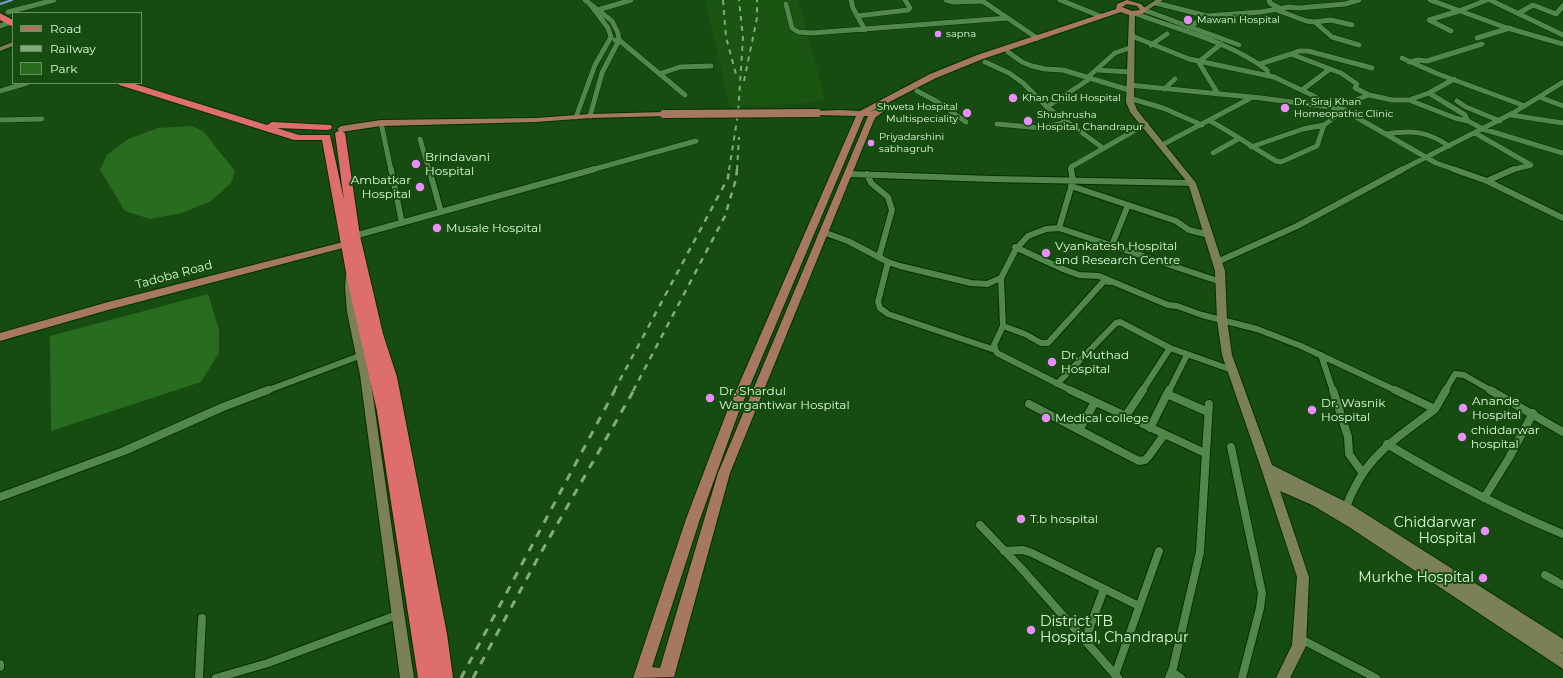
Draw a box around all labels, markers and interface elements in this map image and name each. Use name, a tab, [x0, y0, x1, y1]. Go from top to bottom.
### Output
legend	[12, 12, 142, 84]
marker: Mawani Hospital	[1182, 14, 1194, 26]
place label: Mawani Hospital	[1197, 14, 1280, 26]
text: Road	[50, 21, 81, 36]
place label: sapna	[946, 28, 976, 40]
marker: sapna	[933, 29, 943, 39]
text: Railway	[50, 41, 96, 56]
text: Park	[50, 61, 77, 76]
marker: Khan Child Hospital	[1007, 92, 1019, 104]
place label: Khan Child Hospital	[1022, 92, 1121, 104]
place label: Dr. Siraj Khan Homeopathic Clinic	[1294, 96, 1393, 120]
place label: Shweta Hospital Multispeciality	[877, 101, 958, 124]
marker: Dr. Siraj Khan Homeopathic Clinic	[1279, 102, 1291, 114]
marker: Shweta Hospital Multispeciality	[961, 107, 973, 119]
place label: Shushrusha Hospital, Chandrapur	[1037, 109, 1143, 132]
marker: Shushrusha Hospital, Chandrapur	[1022, 115, 1034, 127]
place label: Priyadarshini sabhagruh	[879, 131, 944, 154]
marker: Priyadarshini sabhagruh	[866, 138, 876, 148]
place label: Brindavani Hospital	[425, 150, 490, 178]
marker: Brindavani Hospital	[410, 158, 422, 170]
place label: Ambatkar Hospital	[351, 173, 411, 201]
marker: Ambatkar Hospital	[414, 181, 426, 193]
place label: Musale Hospital	[446, 221, 541, 235]
marker: Musale Hospital	[431, 222, 443, 234]
place label: Vyankatesh Hospital and Research Centre	[1055, 239, 1180, 267]
marker: Vyankatesh Hospital and Research Centre	[1040, 247, 1052, 259]
street label: Tadoba Road	[134, 258, 214, 292]
place label: Dr. Muthad Hospital	[1061, 348, 1129, 376]
marker: Dr. Muthad Hospital	[1046, 356, 1058, 368]
place label: Dr. Shardul Wargantiwar Hospital	[719, 384, 850, 412]
marker: Dr. Shardul Wargantiwar Hospital	[704, 392, 716, 404]
place label: Anande Hospital	[1472, 394, 1521, 422]
place label: Dr. Wasnik Hospital	[1321, 396, 1385, 424]
marker: Anande Hospital	[1457, 402, 1469, 414]
marker: Dr. Wasnik Hospital	[1306, 404, 1318, 416]
place label: Medical college	[1055, 411, 1149, 425]
marker: Medical college	[1040, 412, 1052, 424]
place label: chiddarwar hospital	[1471, 423, 1540, 451]
marker: chiddarwar hospital	[1456, 431, 1468, 443]
place label: T.b hospital	[1030, 512, 1098, 526]
marker: T.b hospital	[1015, 513, 1027, 525]
place label: Chiddarwar Hospital	[1394, 515, 1476, 548]
marker: Chiddarwar Hospital	[1479, 525, 1491, 537]
place label: Murkhe Hospital	[1358, 570, 1474, 586]
marker: Murkhe Hospital	[1477, 572, 1489, 584]
place label: District TB Hospital, Chandrapur	[1040, 614, 1189, 646]
marker: District TB Hospital, Chandrapur	[1025, 624, 1037, 636]

